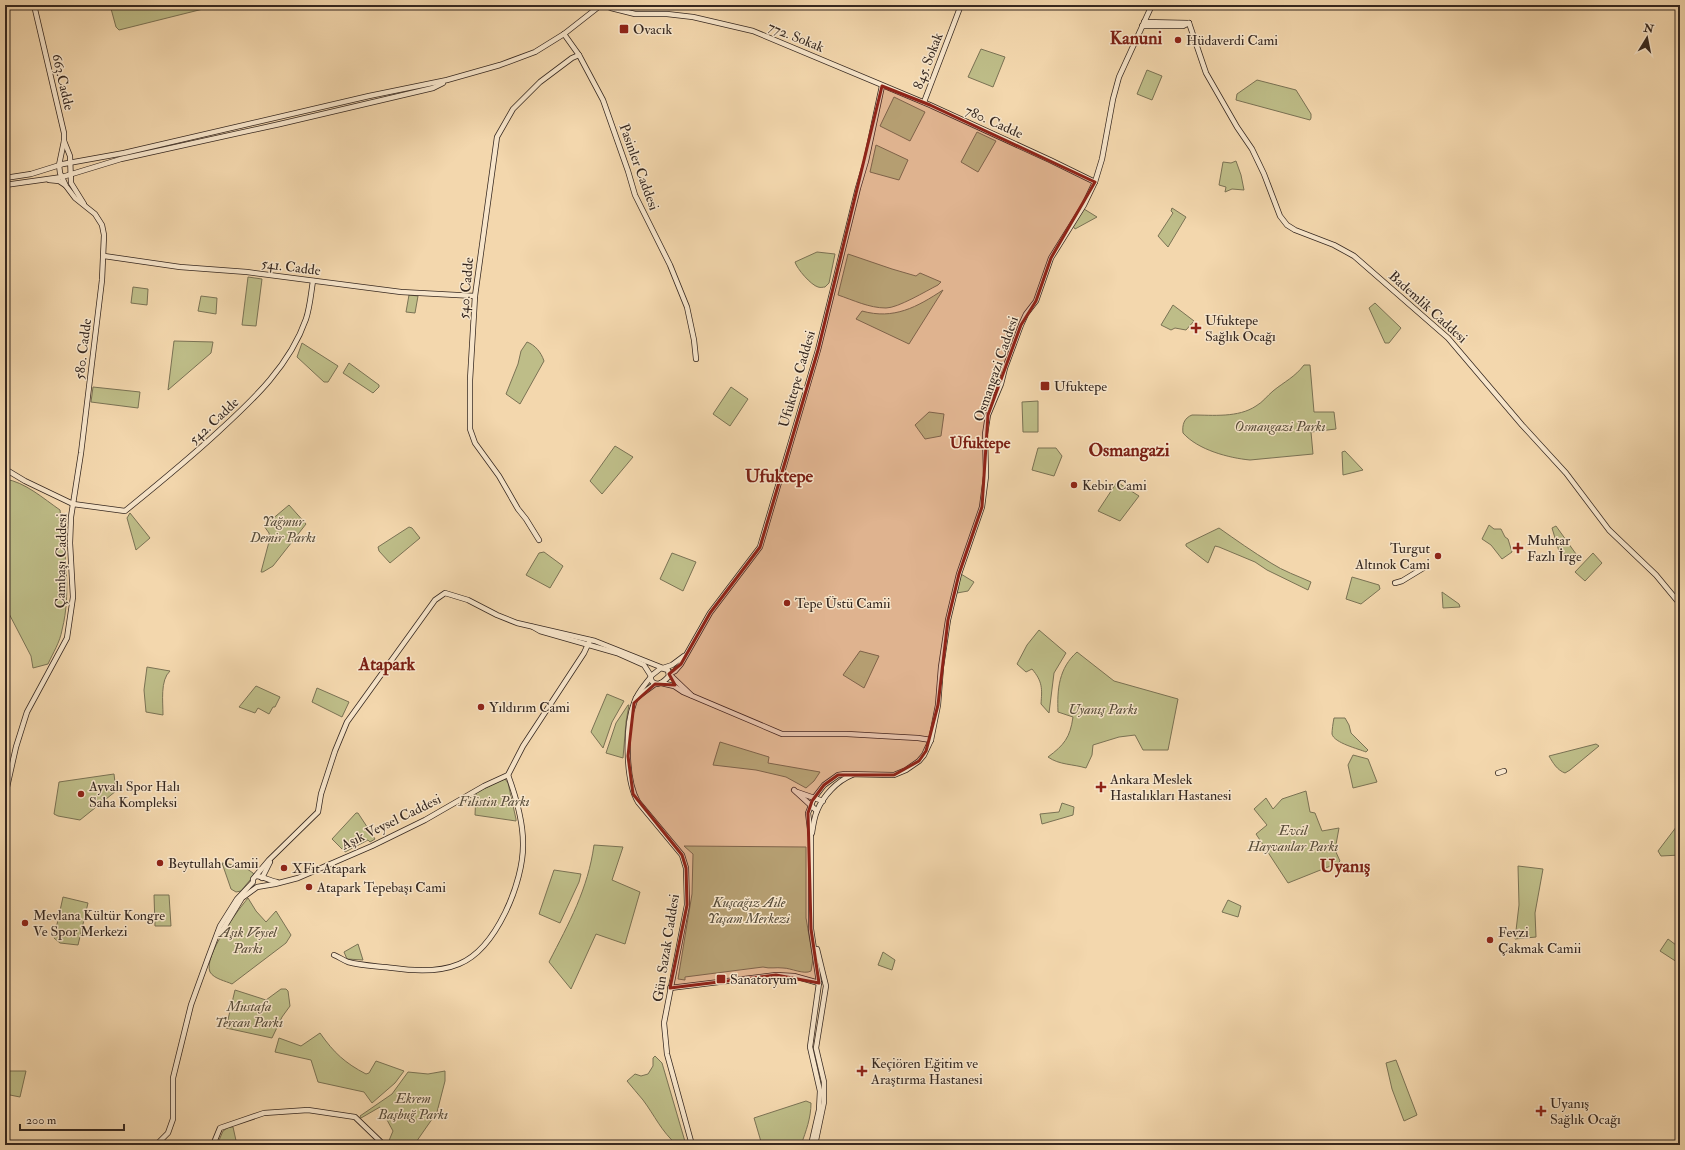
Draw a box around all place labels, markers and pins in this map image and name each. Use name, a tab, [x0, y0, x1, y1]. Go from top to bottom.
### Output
place label: Ovacık	[633, 21, 672, 38]
marker: Ovacık	[618, 23, 630, 35]
place label: Hüdaverdi Cami	[1186, 32, 1278, 49]
marker: Hüdaverdi Cami	[1173, 35, 1183, 45]
place label: Ufuktepe Sağlık Ocağı	[1205, 312, 1276, 345]
marker: Ufuktepe Sağlık Ocağı	[1190, 322, 1202, 334]
place label: Ufuktepe	[1054, 378, 1107, 396]
marker: Ufuktepe	[1039, 380, 1051, 392]
place label: Kebir Cami	[1082, 477, 1147, 494]
marker: Kebir Cami	[1069, 480, 1079, 490]
place label: Muhtar Fazlı İrge	[1527, 532, 1582, 565]
place label: Turgut Altınok Cami	[1354, 540, 1430, 573]
marker: Muhtar Fazlı İrge	[1512, 542, 1524, 554]
marker: Turgut Altınok Cami	[1433, 551, 1443, 561]
place label: Tepe Üstü Camii	[795, 595, 891, 613]
marker: Tepe Üstü Camii	[782, 598, 792, 608]
place label: Yıldırım Cami	[489, 699, 570, 716]
marker: Yıldırım Cami	[476, 702, 486, 712]
place label: Ankara Meslek Hastalıkları Hastanesi	[1109, 771, 1232, 804]
place label: Ayvalı Spor Halı Saha Kompleksi	[88, 778, 180, 812]
marker: Ankara Meslek Hastalıkları Hastanesi	[1095, 781, 1107, 793]
marker: Ayvalı Spor Halı Saha Kompleksi	[76, 789, 86, 799]
place label: Beytullah Camii	[168, 855, 259, 873]
marker: Beytullah Camii	[155, 858, 165, 868]
place label: XFit Atapark	[292, 860, 367, 878]
marker: XFit Atapark	[279, 863, 289, 873]
place label: Atapark Tepebaşı Cami	[316, 879, 446, 897]
marker: Atapark Tepebaşı Cami	[304, 882, 314, 892]
place label: Mevlana Kültür Kongre Ve Spor Merkezi	[33, 907, 165, 941]
marker: Mevlana Kültür Kongre Ve Spor Merkezi	[20, 918, 30, 928]
place label: Fevzi Çakmak Camii	[1498, 924, 1581, 957]
marker: Fevzi Çakmak Camii	[1485, 935, 1495, 945]
place label: Sanatoryum	[730, 971, 797, 989]
marker: Sanatoryum	[715, 973, 727, 985]
place label: Keçiören Eğitim ve Araştırma Hastanesi	[870, 1055, 983, 1088]
marker: Keçiören Eğitim ve Araştırma Hastanesi	[856, 1065, 868, 1077]
place label: Uyanış Sağlık Ocağı	[1550, 1095, 1621, 1128]
marker: Uyanış Sağlık Ocağı	[1535, 1105, 1547, 1117]

